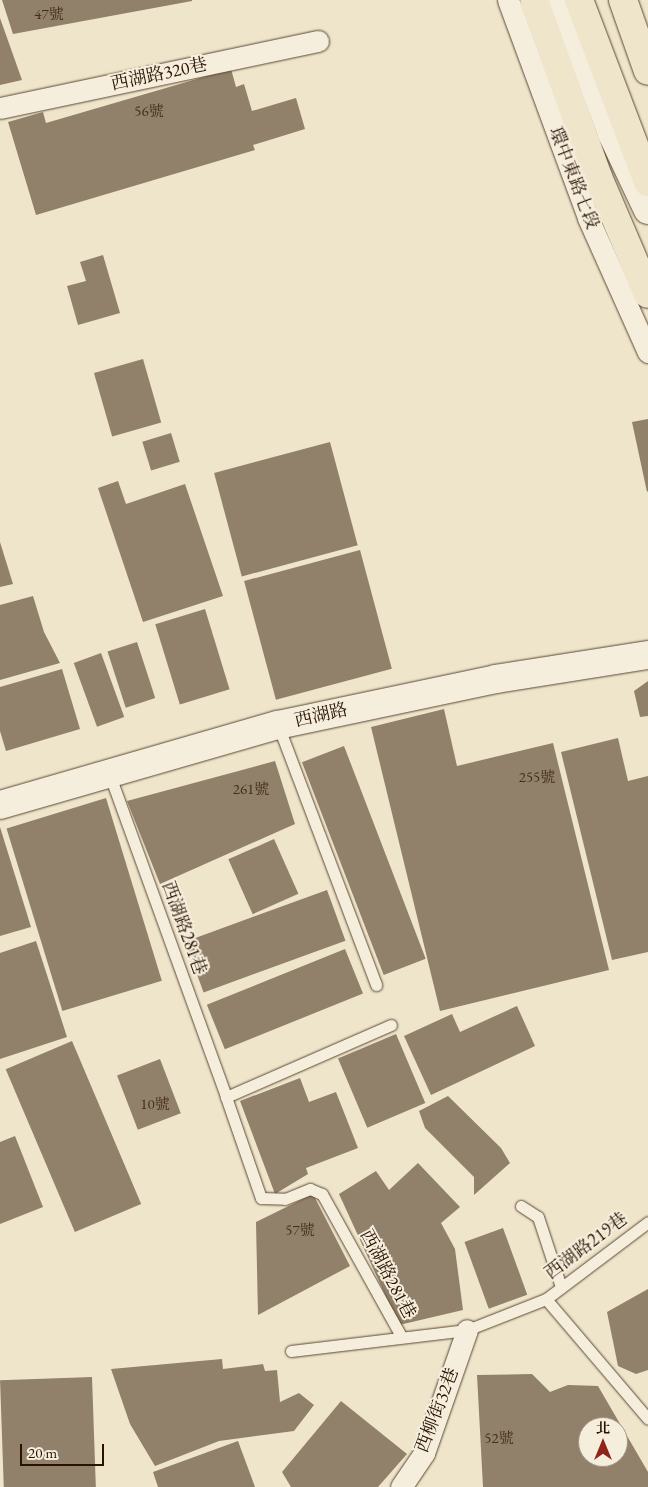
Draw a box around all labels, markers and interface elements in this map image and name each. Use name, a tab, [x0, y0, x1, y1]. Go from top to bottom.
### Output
house number: 47號	[34, 5, 64, 23]
street label: 西湖路320巷	[109, 53, 209, 95]
house number: 56號	[134, 102, 164, 120]
street label: 環中東路七段	[545, 124, 603, 232]
street label: 西湖路	[292, 698, 350, 732]
house number: 255號	[519, 768, 555, 786]
house number: 261號	[233, 780, 269, 798]
street label: 西湖路281巷	[157, 878, 211, 978]
house number: 10號	[140, 1095, 170, 1113]
street label: 西湖路219巷	[540, 1208, 632, 1284]
house number: 57號	[285, 1221, 315, 1239]
street label: 西湖路281巷	[355, 1226, 421, 1322]
street label: 西柳街32巷	[411, 1364, 463, 1456]
north arrow	[578, 1417, 628, 1467]
text: 北	[596, 1419, 610, 1437]
house number: 52號	[484, 1429, 514, 1447]
scale bar	[22, 1434, 106, 1466]
text: 20 m	[28, 1443, 57, 1462]

